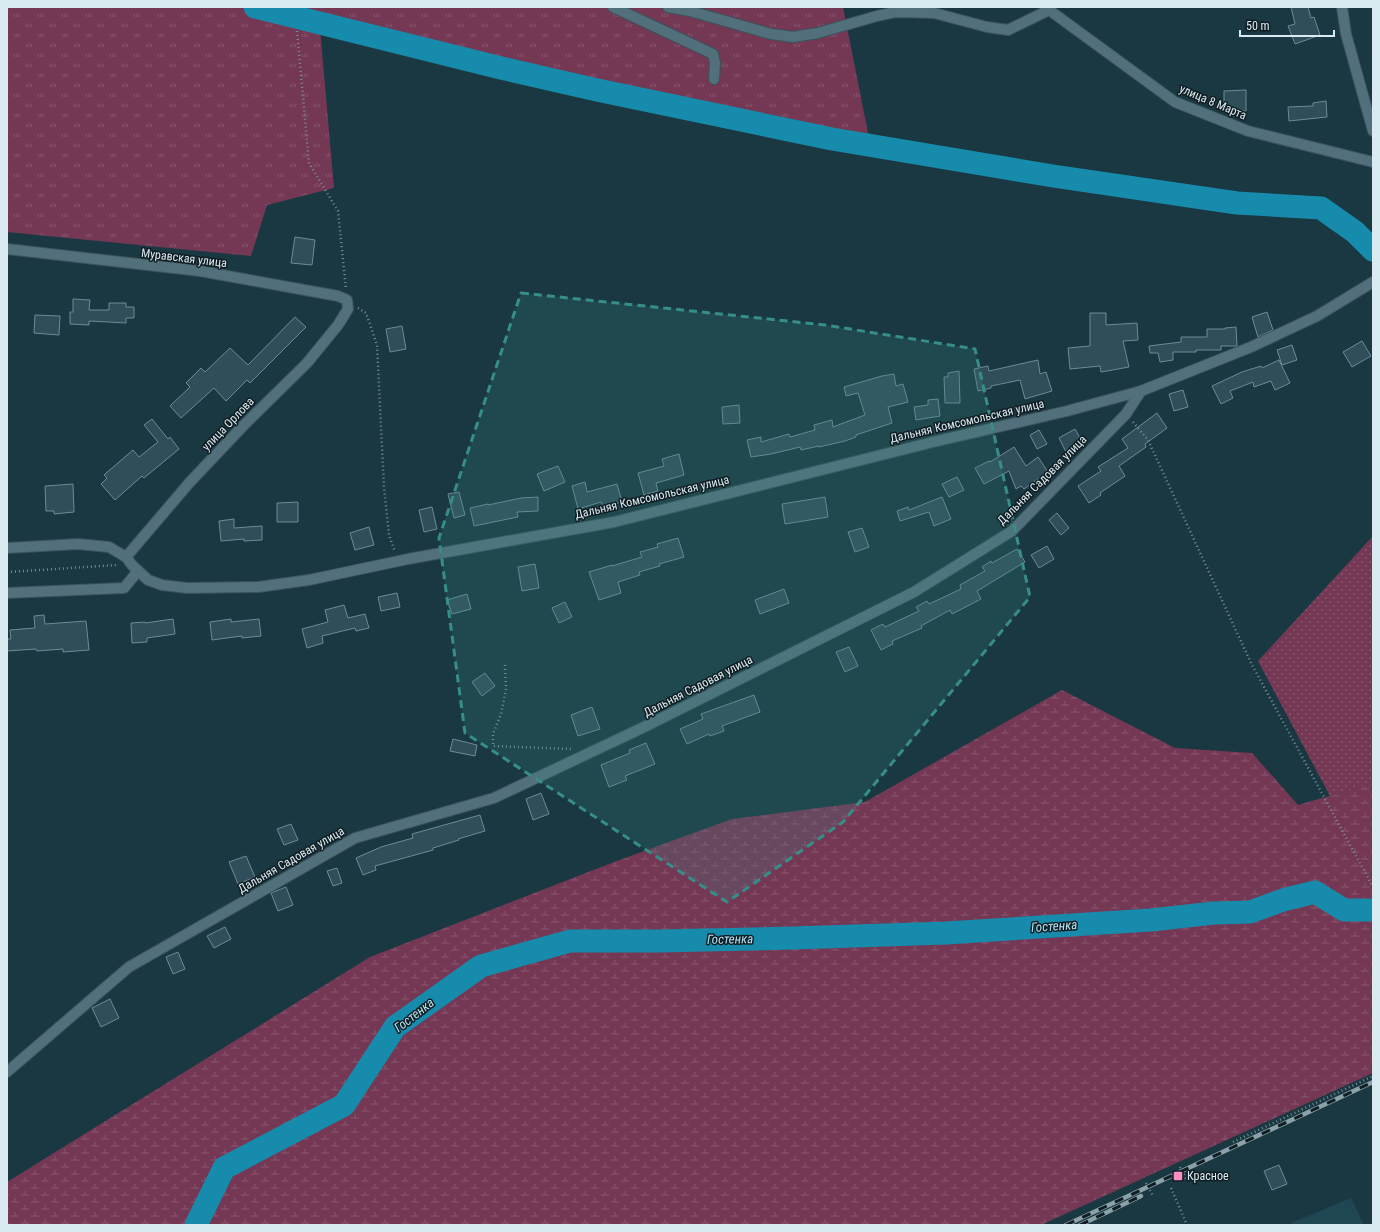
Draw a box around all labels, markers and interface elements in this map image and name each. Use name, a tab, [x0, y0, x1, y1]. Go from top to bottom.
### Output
scale bar	[1240, 12, 1334, 38]
text: 50 m	[1246, 19, 1270, 33]
street label: улица 8 Марта	[1177, 82, 1249, 123]
street label: Муравская улица	[140, 246, 228, 270]
street label: улица Орлова	[199, 394, 257, 454]
street label: Дальняя Комсомольская улица	[888, 396, 1046, 446]
street label: Дальняя Садовая улица	[994, 432, 1090, 528]
street label: Дальняя Комсомольская улица	[573, 472, 731, 522]
street label: Дальняя Садовая улица	[641, 652, 755, 720]
street label: Дальняя Садовая улица	[235, 824, 347, 896]
water label: Гостенка	[1030, 917, 1078, 935]
water label: Гостенка	[707, 931, 753, 947]
water label: Гостенка	[391, 995, 437, 1035]
place label: Красное	[1187, 1169, 1229, 1183]
marker: Красное	[1172, 1170, 1184, 1182]

